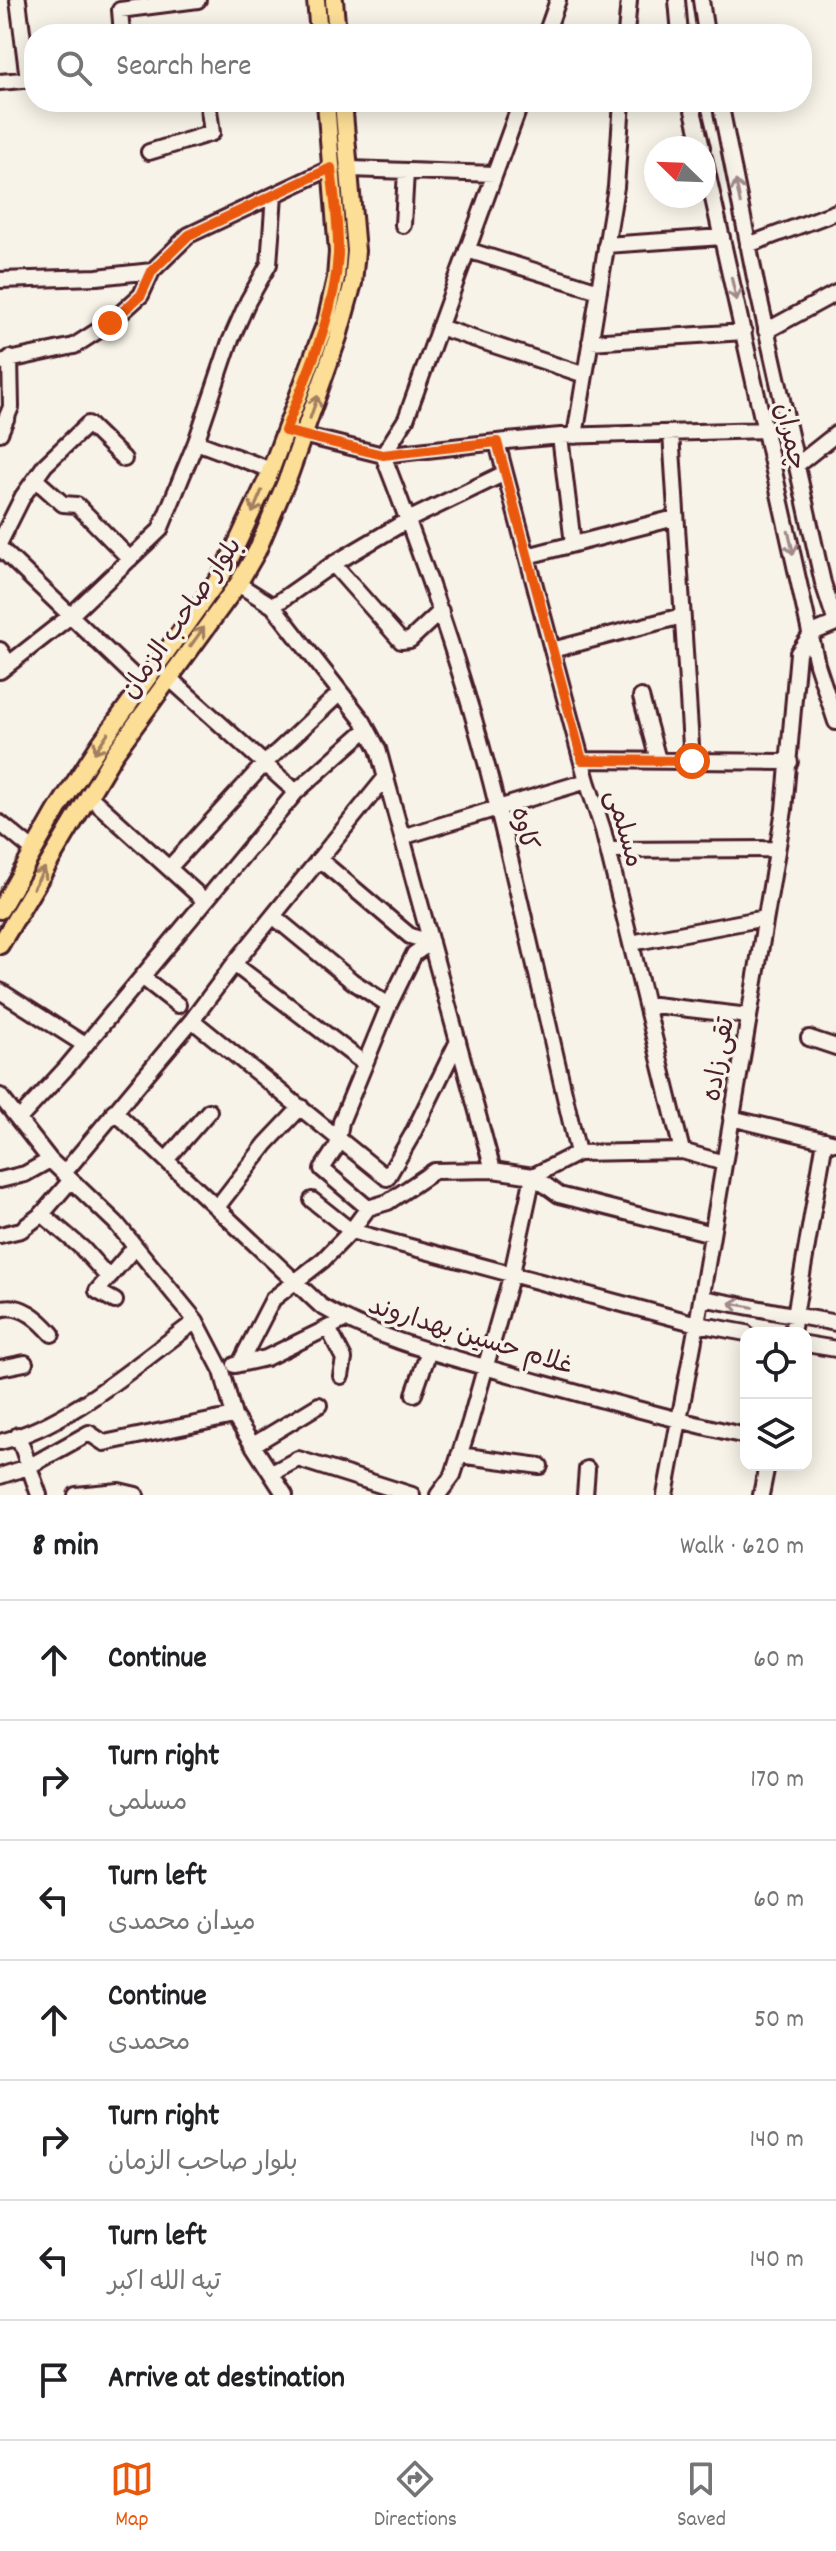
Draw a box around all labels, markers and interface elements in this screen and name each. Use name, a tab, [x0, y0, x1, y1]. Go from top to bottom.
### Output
search box	[24, 24, 812, 112]
icon: search	[52, 46, 96, 90]
text: Search here	[116, 47, 252, 90]
north arrow	[644, 136, 716, 208]
one-way arrow	[729, 180, 744, 206]
one-way arrow	[727, 276, 742, 301]
route end	[92, 305, 128, 341]
one-way arrow	[308, 395, 323, 420]
street label: چمران	[763, 400, 814, 474]
one-way arrow	[249, 489, 264, 513]
one-way arrow	[784, 529, 799, 555]
street label: بلوار صاحب الزمان	[113, 531, 252, 707]
one-way arrow	[188, 627, 205, 648]
one-way arrow	[93, 731, 109, 753]
route start	[674, 743, 710, 779]
street label: مسلمی	[594, 786, 651, 872]
street label: کاوه	[500, 804, 545, 854]
one-way arrow	[32, 866, 47, 890]
street label: تقی زاده	[695, 1014, 746, 1105]
street label: غلام حسین بهداروند	[363, 1289, 577, 1386]
one-way arrow	[729, 1297, 755, 1312]
map controls	[740, 1327, 812, 1471]
button: locate	[740, 1327, 812, 1399]
button: layers	[740, 1399, 812, 1471]
text: 8 min	[32, 1523, 99, 1572]
text: Walk · 620 m	[680, 1529, 804, 1566]
icon: ahead	[32, 1638, 76, 1682]
text: Continue	[108, 1639, 207, 1682]
text: 60 m	[753, 1642, 804, 1679]
text: Turn right	[108, 1737, 219, 1780]
icon: right	[32, 1758, 76, 1802]
text: 170 m	[750, 1762, 804, 1799]
text: مسلمی	[108, 1785, 187, 1822]
text: Turn left	[108, 1857, 207, 1900]
icon: left	[32, 1878, 76, 1922]
text: 60 m	[753, 1882, 804, 1919]
text: میدان محمدی	[108, 1905, 256, 1942]
text: Continue	[108, 1977, 207, 2020]
icon: ahead	[32, 1998, 76, 2042]
text: 50 m	[754, 2002, 804, 2039]
text: محمدی	[108, 2025, 190, 2062]
text: Turn right	[108, 2097, 219, 2140]
icon: right	[32, 2118, 76, 2162]
text: 140 m	[750, 2122, 804, 2159]
text: بلوار صاحب الزمان	[108, 2145, 298, 2182]
text: Turn left	[108, 2217, 207, 2260]
icon: left	[32, 2238, 76, 2282]
text: 140 m	[750, 2242, 804, 2279]
text: تپه الله اکبر	[108, 2265, 221, 2302]
icon: arrive	[32, 2358, 76, 2402]
text: Arrive at destination	[108, 2359, 345, 2402]
tab: Map	[110, 2457, 154, 2536]
tab: Directions	[374, 2457, 457, 2536]
tab: Saved	[677, 2457, 726, 2536]

